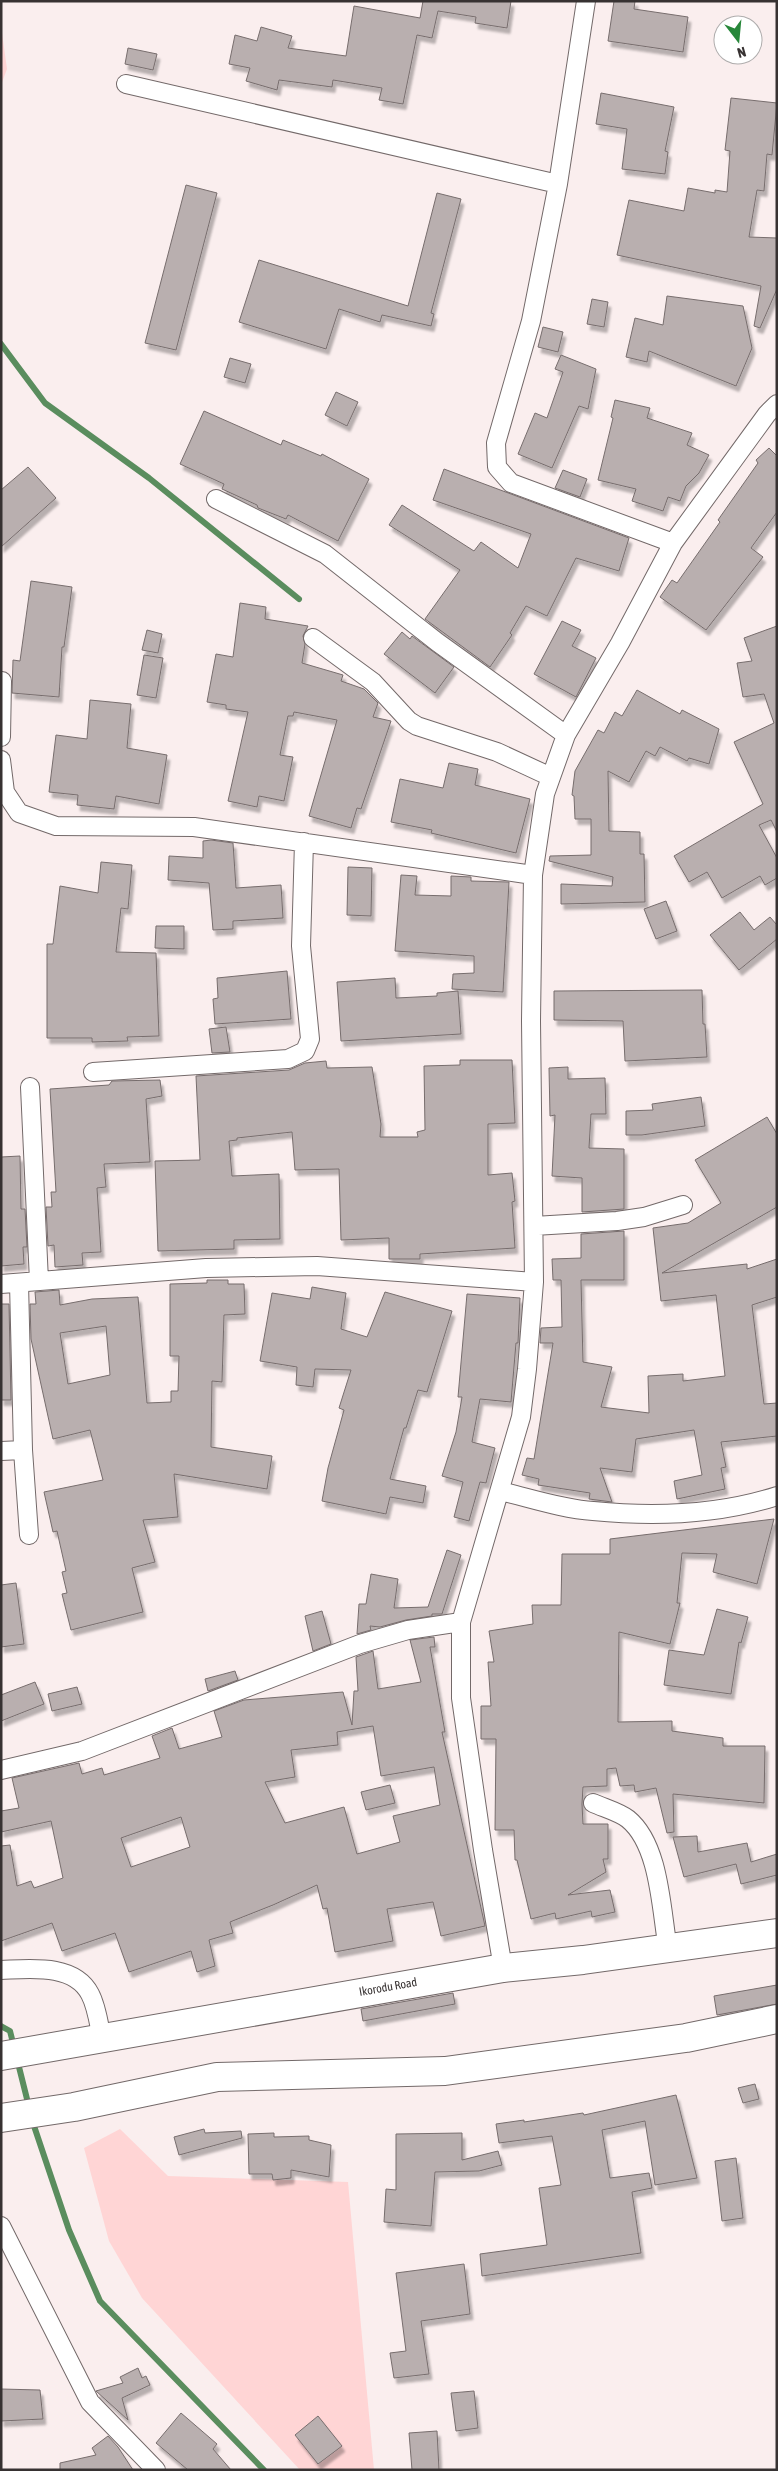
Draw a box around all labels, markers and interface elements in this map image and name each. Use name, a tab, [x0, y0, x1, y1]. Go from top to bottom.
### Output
north arrow	[713, 15, 763, 65]
text: N	[735, 44, 748, 61]
street label: Ikorodu Road	[358, 1975, 418, 1999]

